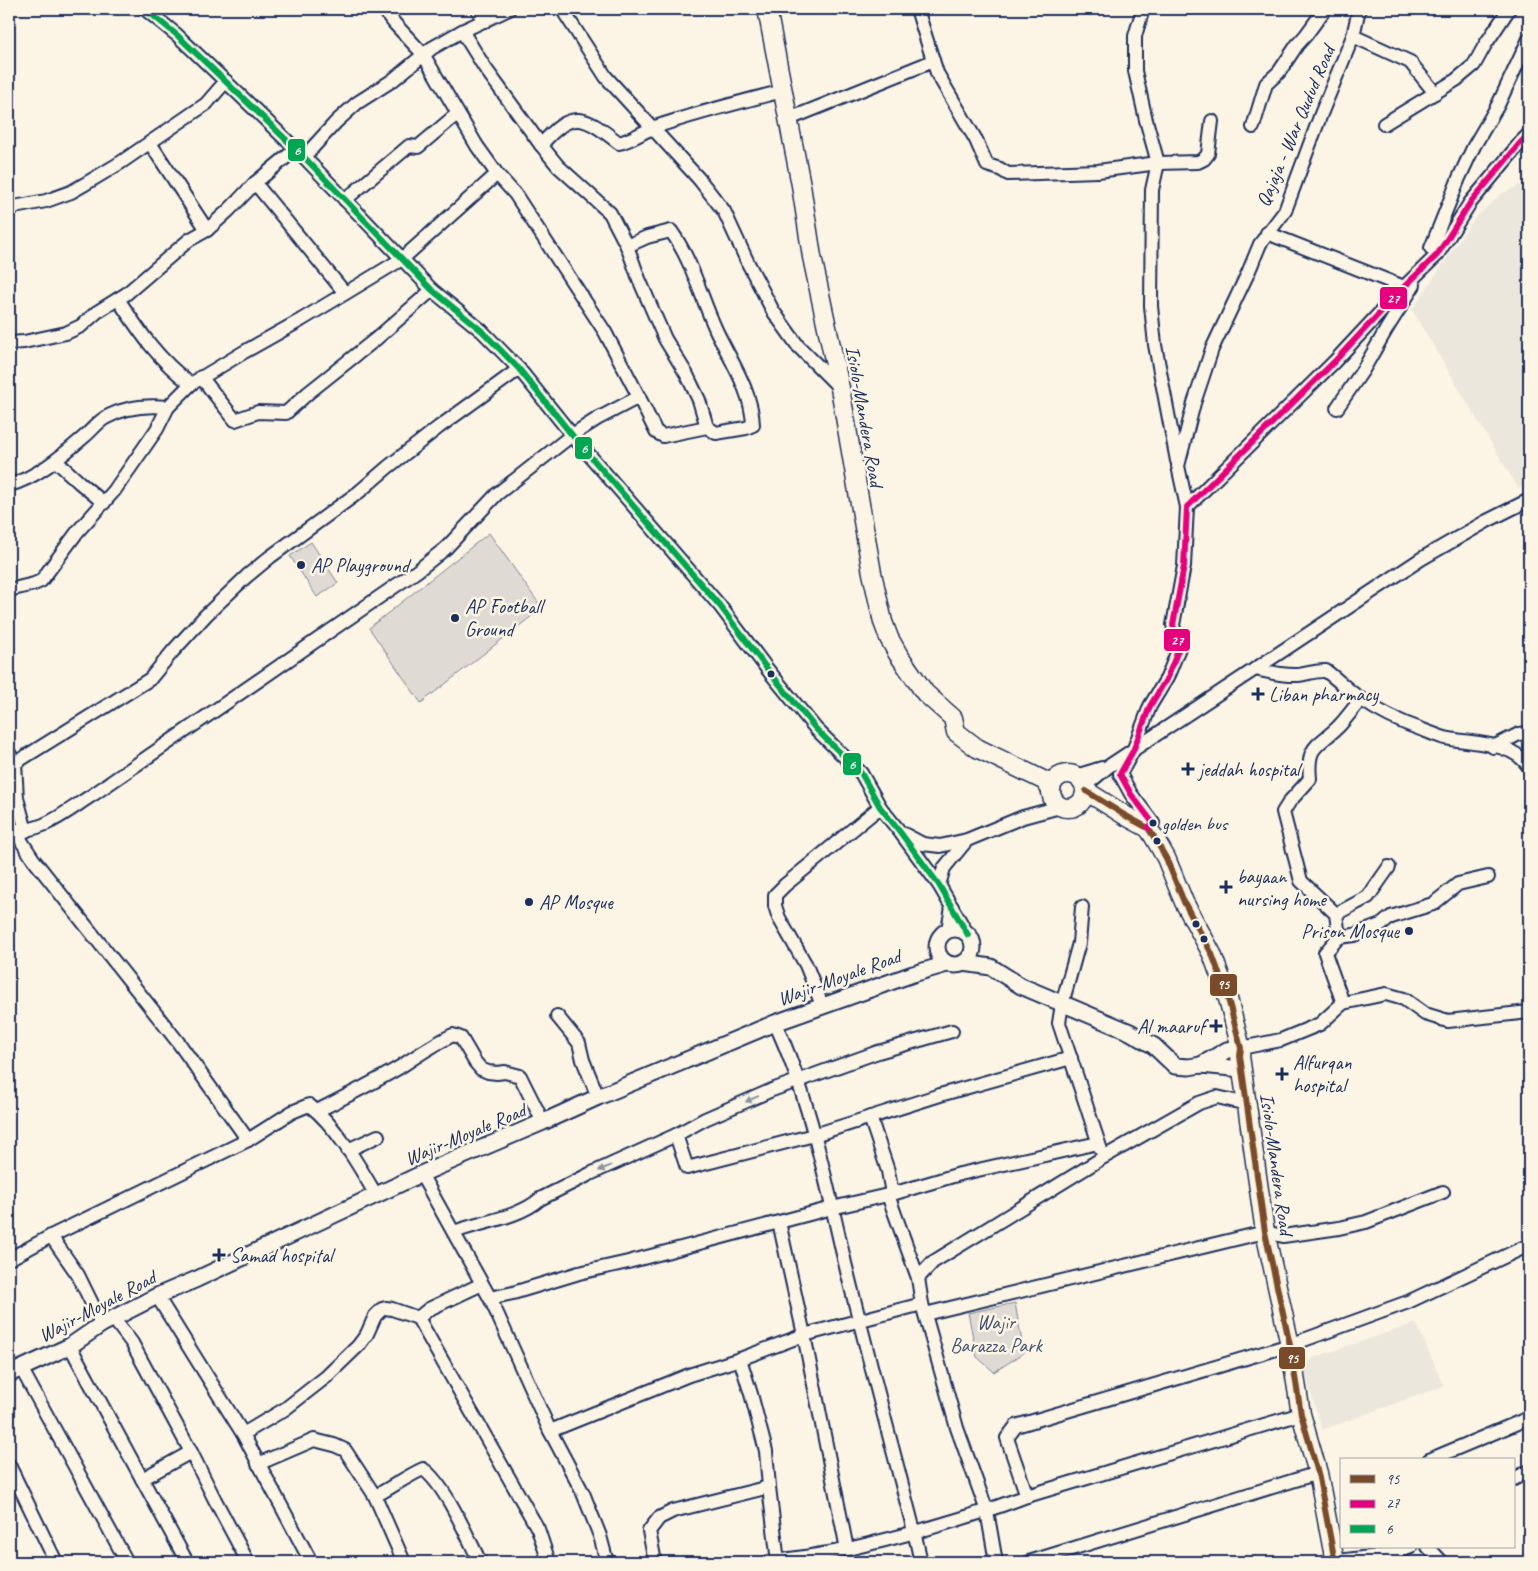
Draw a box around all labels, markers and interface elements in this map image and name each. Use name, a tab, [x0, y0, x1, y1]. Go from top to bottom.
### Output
street label: Qajaja - War Qudud Road	[1250, 39, 1342, 210]
line badge: 6	[287, 138, 306, 162]
text: 6	[294, 142, 302, 159]
line badge: 27	[1379, 286, 1408, 310]
text: 27	[1387, 290, 1401, 307]
street label: Isiolo-Mandera Road	[840, 344, 890, 492]
line badge: 6	[574, 436, 593, 460]
text: 6	[581, 440, 589, 457]
place label: AP Playground	[311, 553, 412, 578]
marker: AP Playground	[295, 559, 307, 571]
place label: AP Football Ground	[465, 594, 546, 642]
marker: AP Football Ground	[449, 612, 461, 624]
line badge: 27	[1163, 628, 1191, 652]
text: 27	[1171, 632, 1185, 649]
unlabelled marker	[766, 669, 776, 679]
place label: Liban pharmacy	[1269, 682, 1379, 707]
marker: Liban pharmacy	[1251, 687, 1265, 701]
line badge: 6	[842, 752, 862, 776]
text: 6	[849, 756, 857, 773]
place label: jeddah hospital	[1197, 757, 1303, 782]
marker: jeddah hospital	[1181, 762, 1195, 776]
place label: golden bus	[1162, 812, 1229, 836]
marker: golden bus	[1148, 818, 1158, 828]
unlabelled marker	[1152, 836, 1162, 846]
place label: bayaan nursing home	[1237, 864, 1327, 912]
marker: bayaan nursing home	[1219, 880, 1233, 894]
place label: AP Mosque	[539, 890, 614, 915]
marker: AP Mosque	[523, 896, 535, 908]
unlabelled marker	[1191, 919, 1201, 929]
place label: Prison Mosque	[1301, 919, 1400, 944]
marker: Prison Mosque	[1403, 925, 1415, 937]
unlabelled marker	[1199, 934, 1209, 944]
street label: Wajir-Moyale Road	[774, 943, 907, 1011]
line badge: 95	[1209, 973, 1238, 997]
text: 95	[1217, 976, 1231, 993]
place label: Al maaruf	[1137, 1014, 1209, 1039]
marker: Al maaruf	[1209, 1019, 1223, 1033]
place label: Alfurqan hospital	[1293, 1050, 1352, 1098]
marker: Alfurqan hospital	[1275, 1067, 1289, 1081]
street label: Isiolo-Mandera Road	[1254, 1092, 1299, 1240]
one-way arrow	[745, 1095, 759, 1103]
street label: Wajir-Moyale Road	[401, 1097, 532, 1171]
one-way arrow	[598, 1164, 613, 1172]
place label: Samad hospital	[230, 1243, 336, 1268]
marker: Samad hospital	[212, 1248, 226, 1262]
street label: Wajir-Moyale Road	[34, 1264, 163, 1348]
park label: Wajir Barazza Park	[950, 1310, 1044, 1358]
line badge: 95	[1278, 1346, 1306, 1370]
text: 95	[1286, 1350, 1300, 1367]
legend	[1340, 1458, 1516, 1548]
text: 95	[1386, 1470, 1401, 1489]
text: 27	[1386, 1494, 1401, 1513]
text: 6	[1386, 1520, 1394, 1539]

